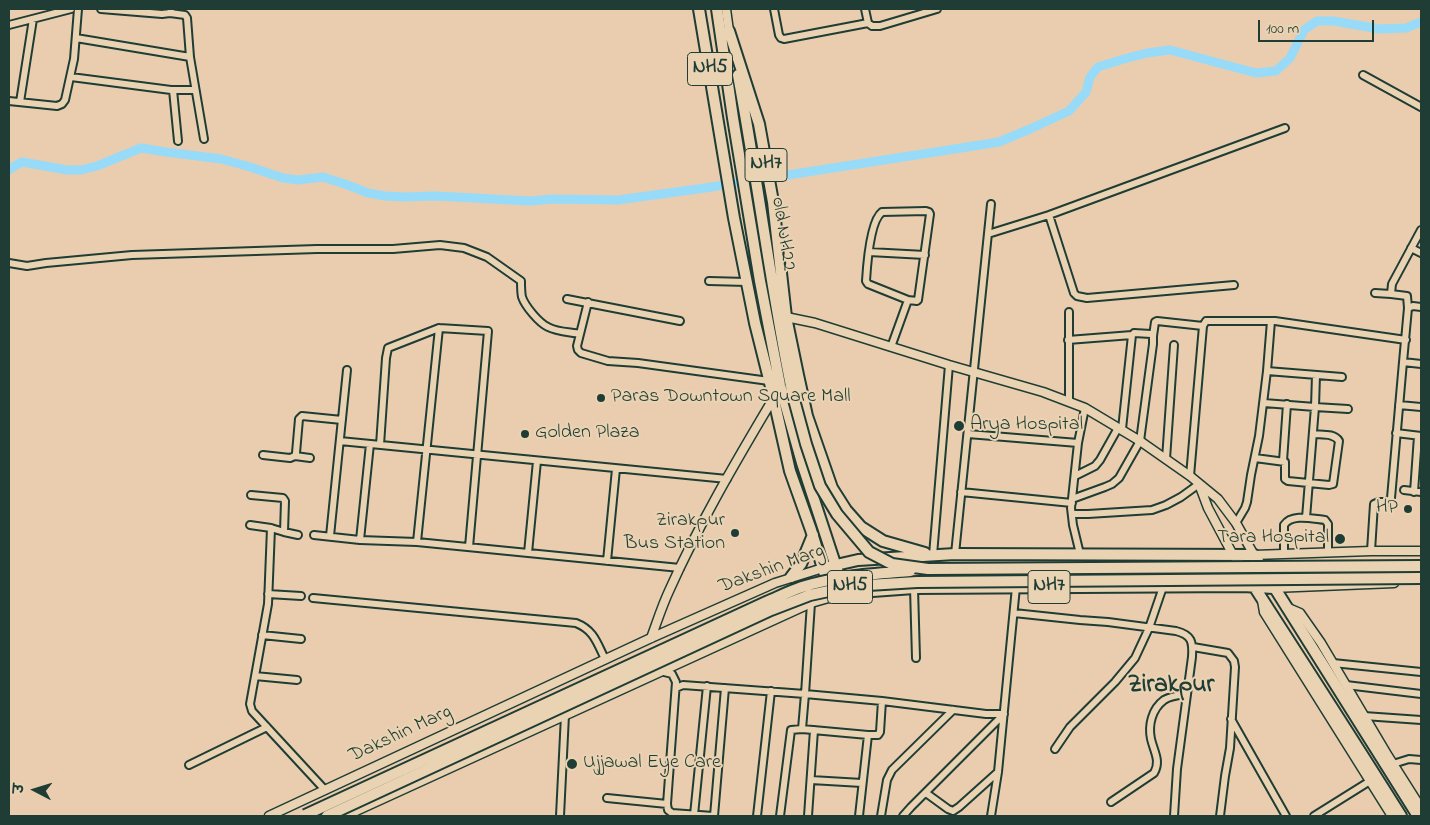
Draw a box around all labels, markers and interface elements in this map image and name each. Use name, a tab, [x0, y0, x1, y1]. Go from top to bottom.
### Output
scale bar	[1260, 10, 1376, 42]
text: 100 m	[1266, 18, 1299, 40]
road number: NH5	[688, 52, 732, 86]
road number: NH7	[745, 148, 787, 182]
street label: old NH22	[764, 195, 800, 273]
place label: Paras Downtown Square Mall	[611, 386, 851, 410]
marker: Paras Downtown Square Mall	[595, 392, 607, 404]
place label: Arya Hospital	[970, 414, 1083, 438]
marker: Arya Hospital	[952, 419, 966, 433]
place label: Golden Plaza	[535, 422, 639, 446]
marker: Golden Plaza	[519, 428, 531, 440]
place label: HP	[1376, 497, 1398, 521]
marker: HP	[1402, 503, 1414, 515]
place label: Zirakpur Bus Station	[624, 510, 725, 557]
marker: Zirakpur Bus Station	[729, 527, 741, 539]
place label: Tara Hospital	[1217, 527, 1329, 551]
marker: Tara Hospital	[1333, 532, 1347, 546]
street label: Dakshin Marg	[716, 540, 828, 600]
road number: NH5	[828, 570, 872, 604]
road number: NH7	[1028, 570, 1070, 604]
district label: Zirakpur	[1128, 672, 1214, 702]
street label: Dakshin Marg	[346, 701, 456, 769]
place label: Ujjawal Eye Care	[583, 752, 721, 776]
marker: Ujjawal Eye Care	[565, 757, 579, 771]
north arrow	[10, 765, 60, 815]
text: उ	[9, 783, 30, 794]

